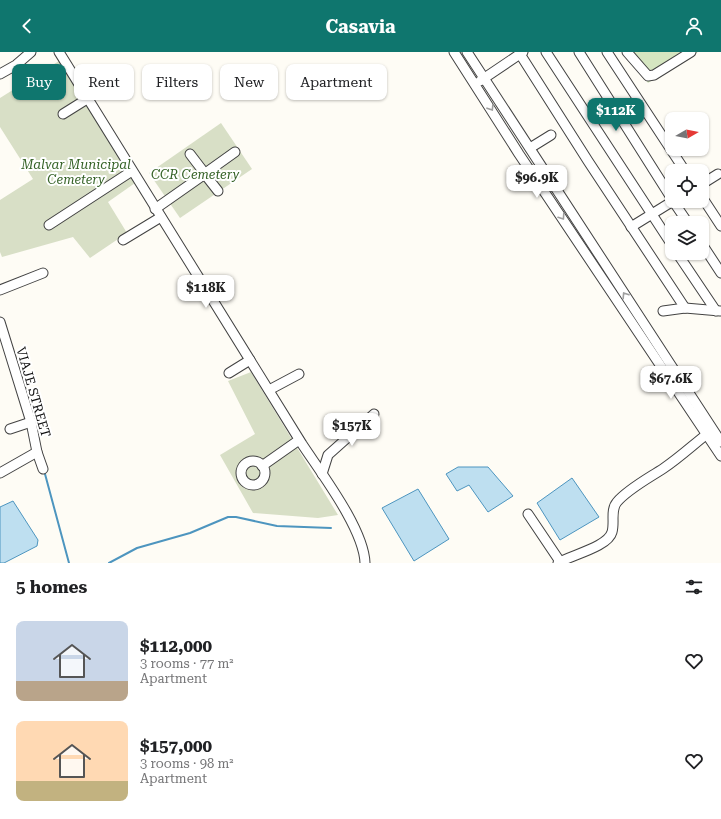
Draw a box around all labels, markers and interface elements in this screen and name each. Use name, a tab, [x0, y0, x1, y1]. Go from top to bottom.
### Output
icon: back	[16, 15, 38, 37]
icon: person	[683, 15, 705, 37]
text: Casavia	[325, 16, 396, 37]
chip: Buy	[12, 64, 66, 100]
chip: Rent	[74, 64, 134, 100]
chip: Filters	[142, 64, 212, 100]
chip: New	[220, 64, 278, 100]
chip: Apartment	[286, 64, 387, 100]
pin: $112K	[588, 98, 644, 132]
text: $112K	[596, 103, 636, 118]
one-way arrow	[486, 104, 493, 111]
north arrow	[665, 112, 709, 156]
map controls	[665, 112, 709, 260]
park label: Malvar Municipal Cemetery	[20, 157, 131, 187]
button: locate	[665, 164, 709, 208]
pin: $96.9K	[504, 165, 570, 199]
park label: CCR Cemetery	[151, 167, 239, 182]
text: $96.9K	[515, 170, 559, 185]
one-way arrow	[557, 213, 564, 220]
button: layers	[665, 216, 709, 260]
pin: $118K	[178, 275, 234, 309]
text: $118K	[186, 280, 226, 295]
one-way arrow	[622, 292, 629, 299]
street label: VIAJE STREET	[13, 345, 54, 439]
pin: $67.6K	[638, 366, 704, 400]
text: $67.6K	[649, 371, 693, 386]
pin: $157K	[324, 413, 380, 447]
text: $157K	[332, 418, 372, 433]
icon: filters	[683, 576, 705, 598]
text: 5 homes	[16, 577, 87, 597]
text: $112,000	[140, 636, 212, 656]
icon: home	[48, 637, 96, 685]
icon: heart	[683, 650, 705, 672]
text: 3 rooms · 77 m²	[140, 656, 234, 671]
text: Apartment	[140, 671, 207, 686]
text: $157,000	[140, 736, 212, 756]
icon: home	[48, 737, 96, 785]
icon: heart	[683, 750, 705, 772]
text: 3 rooms · 98 m²	[140, 756, 234, 771]
text: Apartment	[140, 771, 207, 786]

